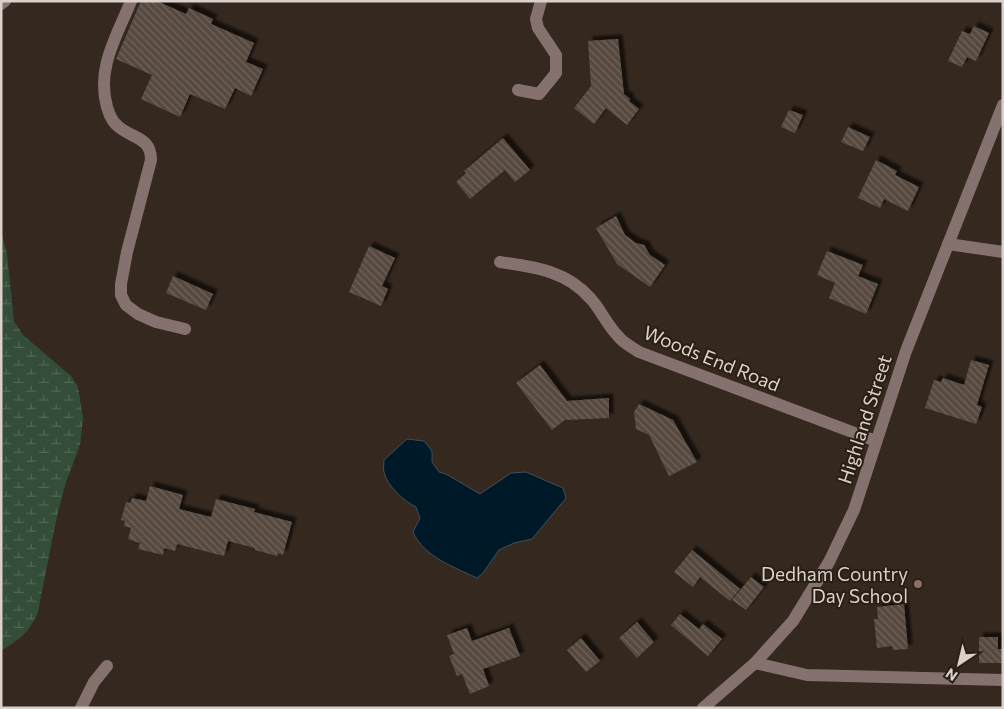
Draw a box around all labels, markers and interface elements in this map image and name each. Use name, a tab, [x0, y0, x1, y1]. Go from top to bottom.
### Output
street label: Woods End Road	[640, 320, 784, 396]
street label: Highland Street	[832, 351, 896, 486]
place label: Dedham Country Day School	[761, 562, 908, 607]
marker: Dedham Country Day School	[912, 578, 924, 590]
north arrow	[934, 639, 984, 689]
text: N	[942, 665, 960, 685]

